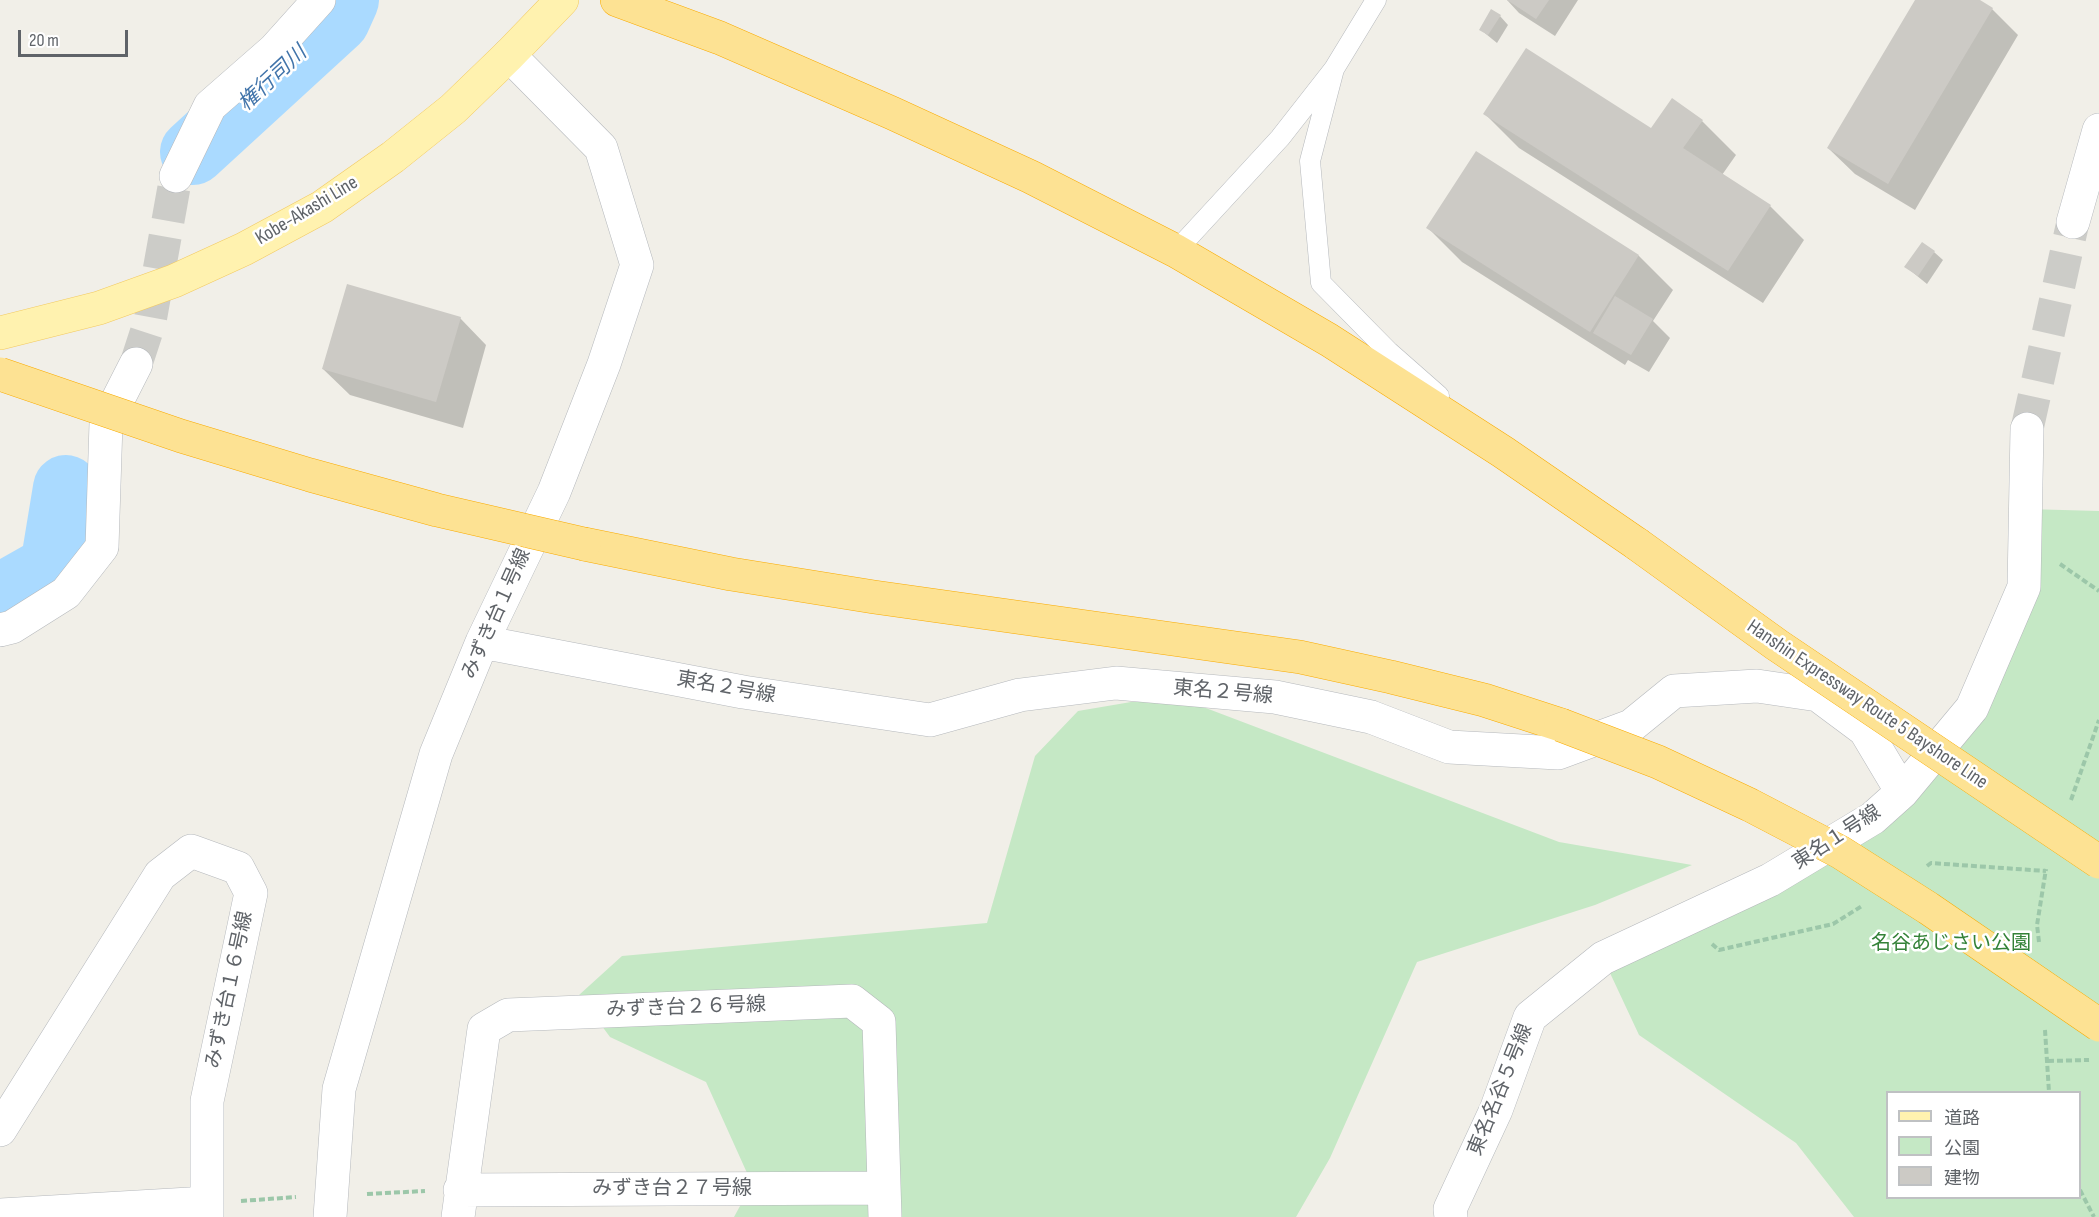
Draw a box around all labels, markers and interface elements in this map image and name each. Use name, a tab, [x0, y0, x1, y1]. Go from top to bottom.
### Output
scale bar	[21, 18, 130, 56]
text: 20 m	[29, 30, 59, 51]
water label: 権行司川	[234, 41, 312, 117]
street label: Kobe-Akashi Line	[252, 171, 362, 251]
street label: みずき台１号線	[458, 545, 536, 683]
street label: Hanshin Expressway Route 5 Bayshore Line	[1742, 615, 1992, 795]
street label: 東名２号線	[675, 667, 777, 709]
street label: 東名２号線	[1172, 677, 1274, 709]
street label: 東名１号線	[1789, 801, 1885, 875]
street label: みずき台１６号線	[202, 909, 258, 1071]
park label: 名谷あじさい公園	[1871, 932, 2031, 956]
street label: みずき台２６号線	[606, 993, 766, 1023]
street label: 東名名谷５号線	[1464, 1021, 1538, 1159]
legend	[1886, 1091, 2081, 1199]
text: 道路	[1944, 1108, 1980, 1129]
text: 公園	[1944, 1138, 1980, 1159]
text: 建物	[1944, 1168, 1980, 1189]
street label: みずき台２７号線	[592, 1177, 752, 1201]

